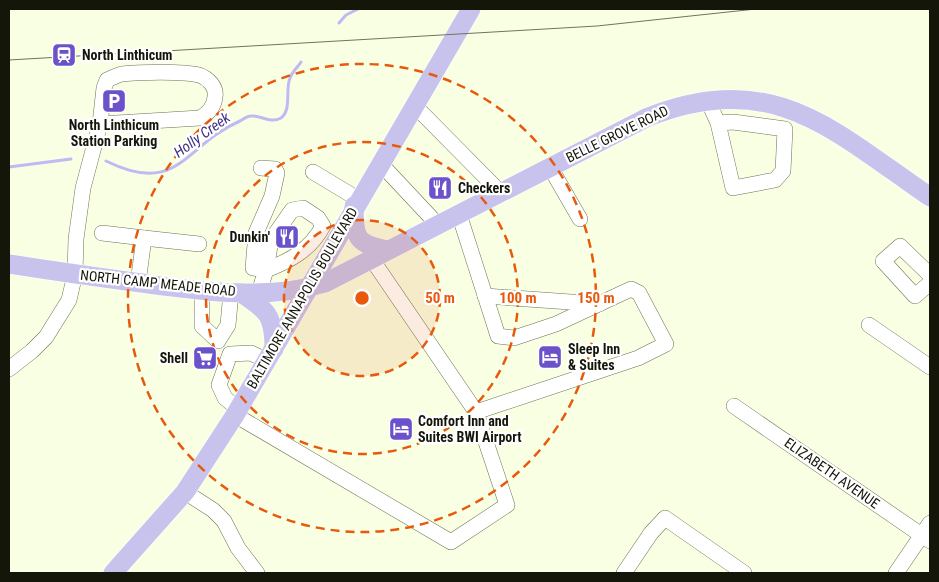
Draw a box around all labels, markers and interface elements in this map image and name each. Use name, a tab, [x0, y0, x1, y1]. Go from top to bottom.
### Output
station icon: North Linthicum	[51, 42, 77, 68]
place label: North Linthicum	[82, 47, 172, 63]
parking icon: North Linthicum Station Parking	[101, 88, 127, 114]
street label: BELLE GROVE ROAD	[563, 102, 671, 166]
water label: Holly Creek	[170, 108, 234, 161]
place label: North Linthicum Station Parking	[69, 117, 159, 149]
restaurant icon: Checkers	[427, 175, 453, 201]
place label: Checkers	[458, 180, 510, 196]
street label: BALTIMORE ANNAPOLIS BOULEVARD	[243, 205, 361, 391]
restaurant icon: Dunkin'	[274, 224, 300, 250]
place label: Dunkin'	[229, 229, 270, 245]
street label: NORTH CAMP MEADE ROAD	[79, 267, 237, 299]
centre of rings	[353, 289, 371, 307]
text: 50 m	[425, 289, 455, 307]
text: 100 m	[499, 289, 537, 307]
text: 150 m	[577, 289, 615, 307]
place label: Sleep Inn & Suites	[568, 341, 620, 373]
hotel icon: Sleep Inn & Suites	[537, 344, 563, 370]
supermarket icon: Shell	[192, 345, 218, 371]
place label: Shell	[160, 350, 188, 366]
place label: Comfort Inn and Suites BWI Airport	[418, 413, 522, 445]
hotel icon: Comfort Inn and Suites BWI Airport	[388, 416, 414, 442]
street label: ELIZABETH AVENUE	[781, 434, 883, 512]

